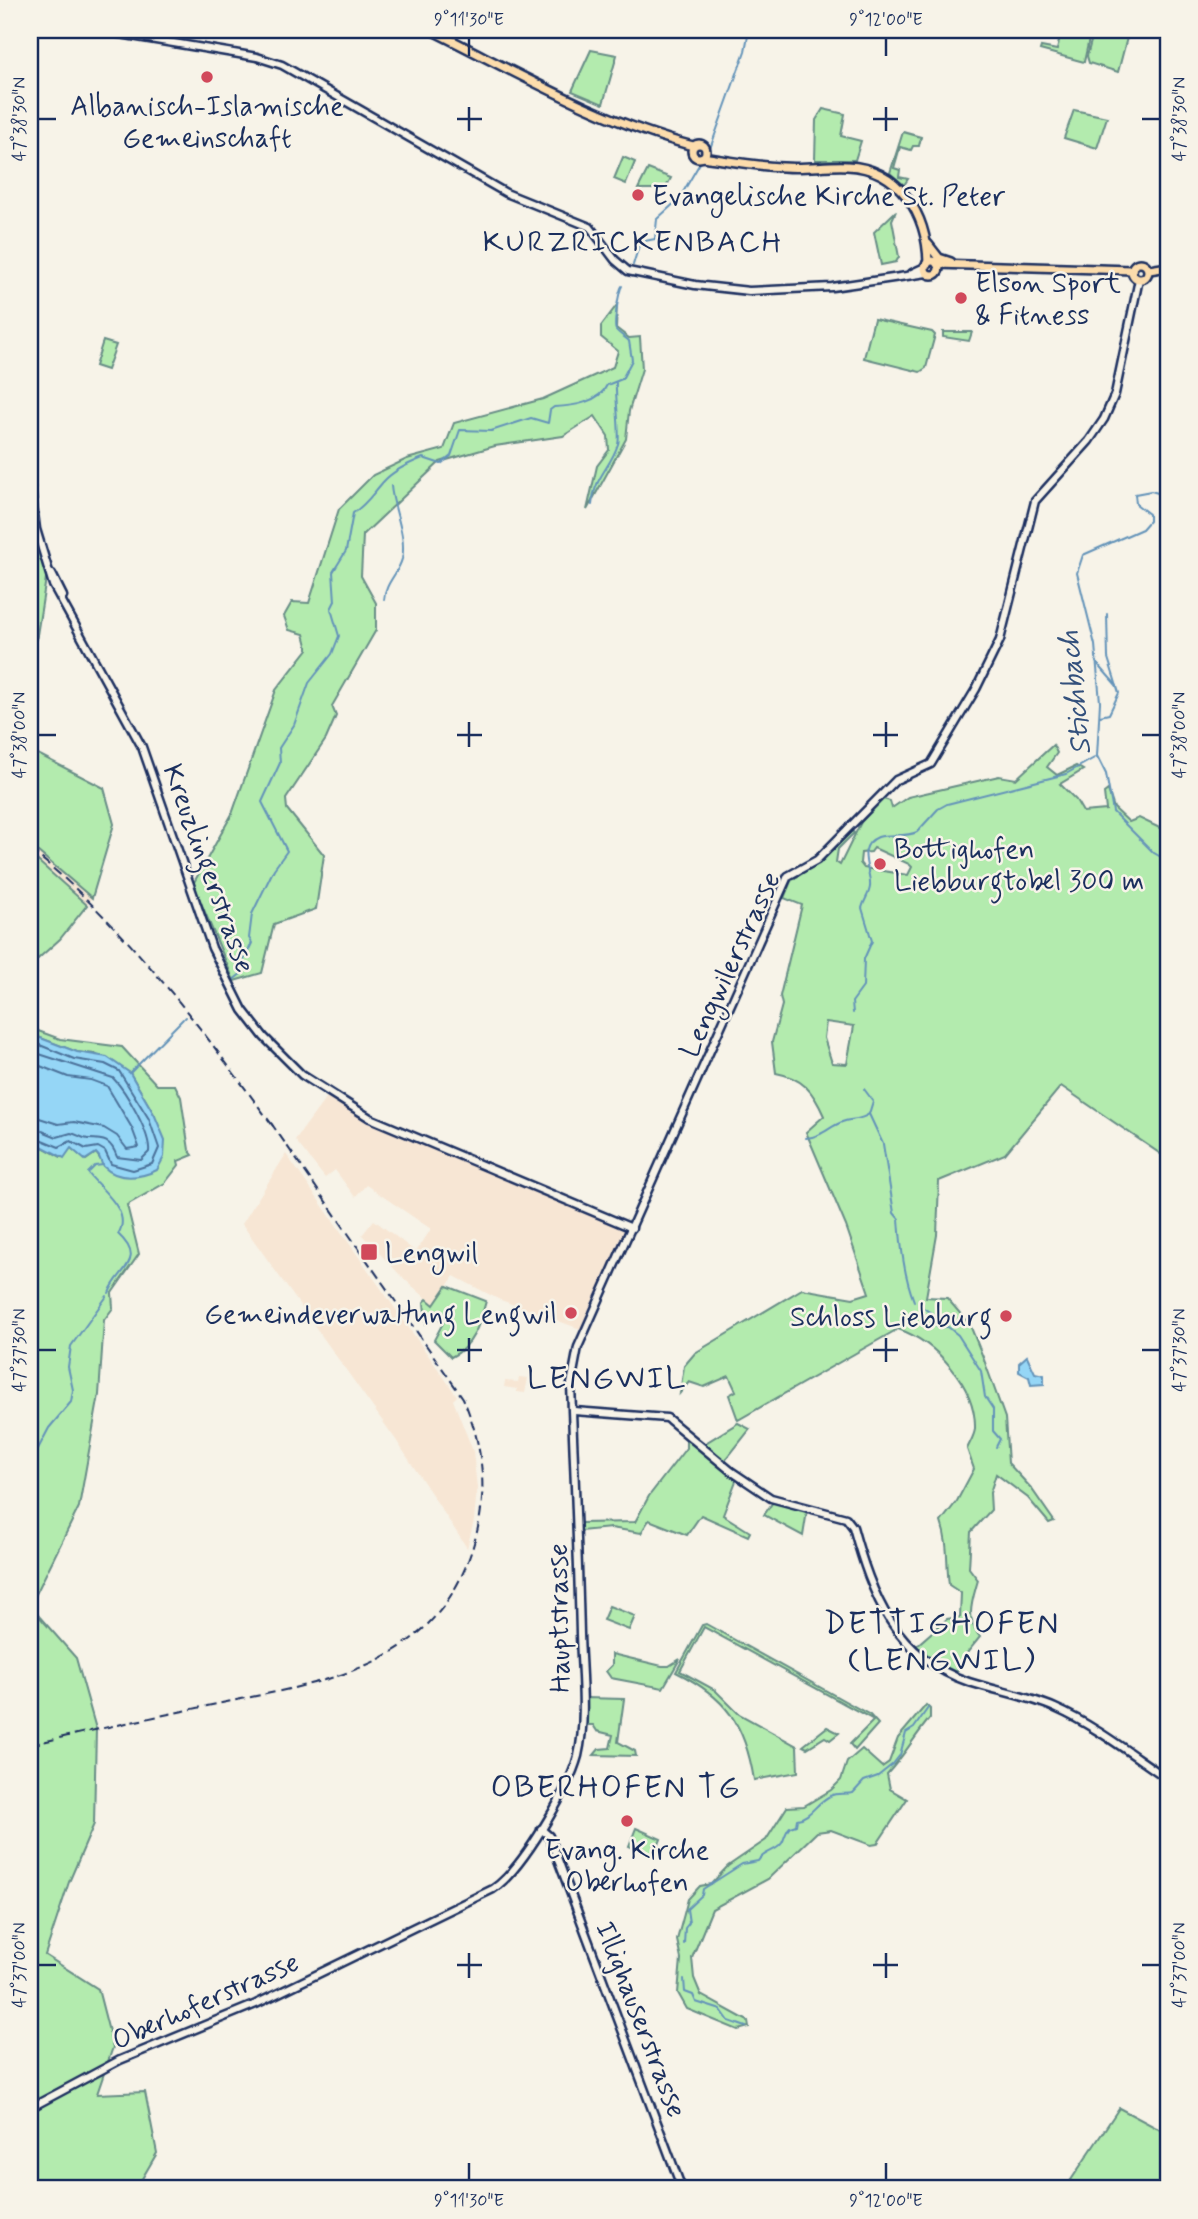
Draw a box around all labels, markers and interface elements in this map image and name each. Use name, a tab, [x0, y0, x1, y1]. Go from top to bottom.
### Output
text: 9°11'30"E	[434, 8, 504, 32]
text: 9°12'00"E	[849, 8, 923, 32]
marker: Albanisch-Islamische Gemeinschaft	[199, 69, 215, 85]
text: 47°38'30"N	[8, 77, 32, 161]
text: 47°38'30"N	[1168, 77, 1192, 161]
place label: Albanisch-Islamische Gemeinschaft	[70, 89, 344, 158]
place label: Evangelische Kirche St. Peter	[652, 179, 1006, 218]
marker: Evangelische Kirche St. Peter	[630, 187, 646, 203]
district label: KURZRICKENBACH	[483, 223, 783, 262]
place label: Elson Sport & Fitness	[975, 266, 1122, 335]
marker: Elson Sport & Fitness	[953, 290, 969, 306]
water label: Stichbach	[1050, 629, 1101, 757]
text: 47°38'00"N	[8, 692, 32, 778]
text: 47°38'00"N	[1168, 692, 1192, 778]
street label: Kreuzlingerstrasse	[150, 759, 263, 979]
place label: Bottighofen Liebburgtobel 300 m	[894, 832, 1144, 904]
marker: Bottighofen Liebburgtobel 300 m	[872, 856, 888, 872]
street label: Lengwilerstrasse	[672, 866, 792, 1065]
place label: Lengwil	[385, 1236, 478, 1275]
marker: Lengwil	[359, 1242, 379, 1262]
place label: Gemeindeverwaltung Lengwil	[204, 1297, 557, 1337]
place label: Schloss Liebburg	[790, 1300, 992, 1340]
marker: Gemeindeverwaltung Lengwil	[563, 1305, 579, 1321]
text: 47°37'30"N	[8, 1308, 32, 1392]
marker: Schloss Liebburg	[998, 1308, 1014, 1324]
text: 47°37'30"N	[1168, 1308, 1192, 1392]
district label: LENGWIL	[527, 1358, 687, 1400]
street label: Hauptstrasse	[541, 1543, 580, 1693]
district label: DETTIGHOFEN (LENGWIL)	[824, 1603, 1060, 1682]
district label: OBERHOFEN TG	[490, 1767, 742, 1809]
marker: Evang. Kirche Oberhofen	[619, 1813, 635, 1829]
place label: Evang. Kirche Oberhofen	[545, 1833, 709, 1902]
street label: Illighauserstrasse	[585, 1917, 694, 2123]
text: 47°37'00"N	[8, 1922, 32, 2008]
text: 47°37'00"N	[1168, 1922, 1192, 2008]
street label: Oberhoferstrasse	[107, 1945, 305, 2060]
text: 9°11'30"E	[434, 2189, 504, 2213]
text: 9°12'00"E	[849, 2189, 923, 2213]

